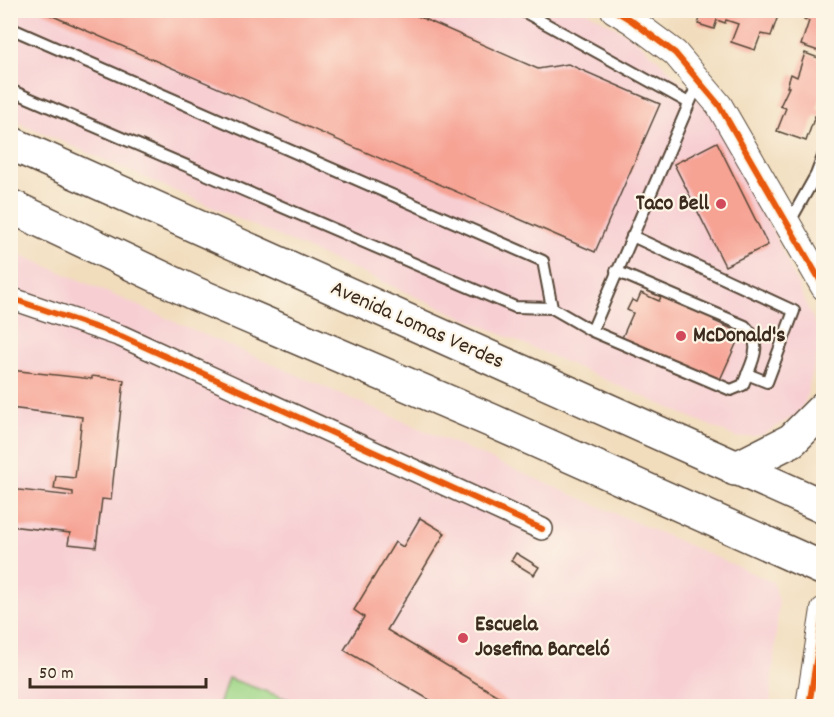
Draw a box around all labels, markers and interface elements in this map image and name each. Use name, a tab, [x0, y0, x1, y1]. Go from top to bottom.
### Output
place label: Taco Bell	[636, 189, 710, 220]
marker: Taco Bell	[714, 197, 728, 211]
street label: Avenida Lomas Verdes	[325, 274, 509, 378]
place label: McDonald's	[693, 321, 786, 352]
marker: McDonald's	[674, 329, 688, 343]
place label: Escuela Josefina Barceló	[475, 610, 610, 666]
marker: Escuela Josefina Barceló	[456, 631, 470, 645]
scale bar	[30, 651, 206, 689]
text: 50 m	[39, 662, 74, 687]

